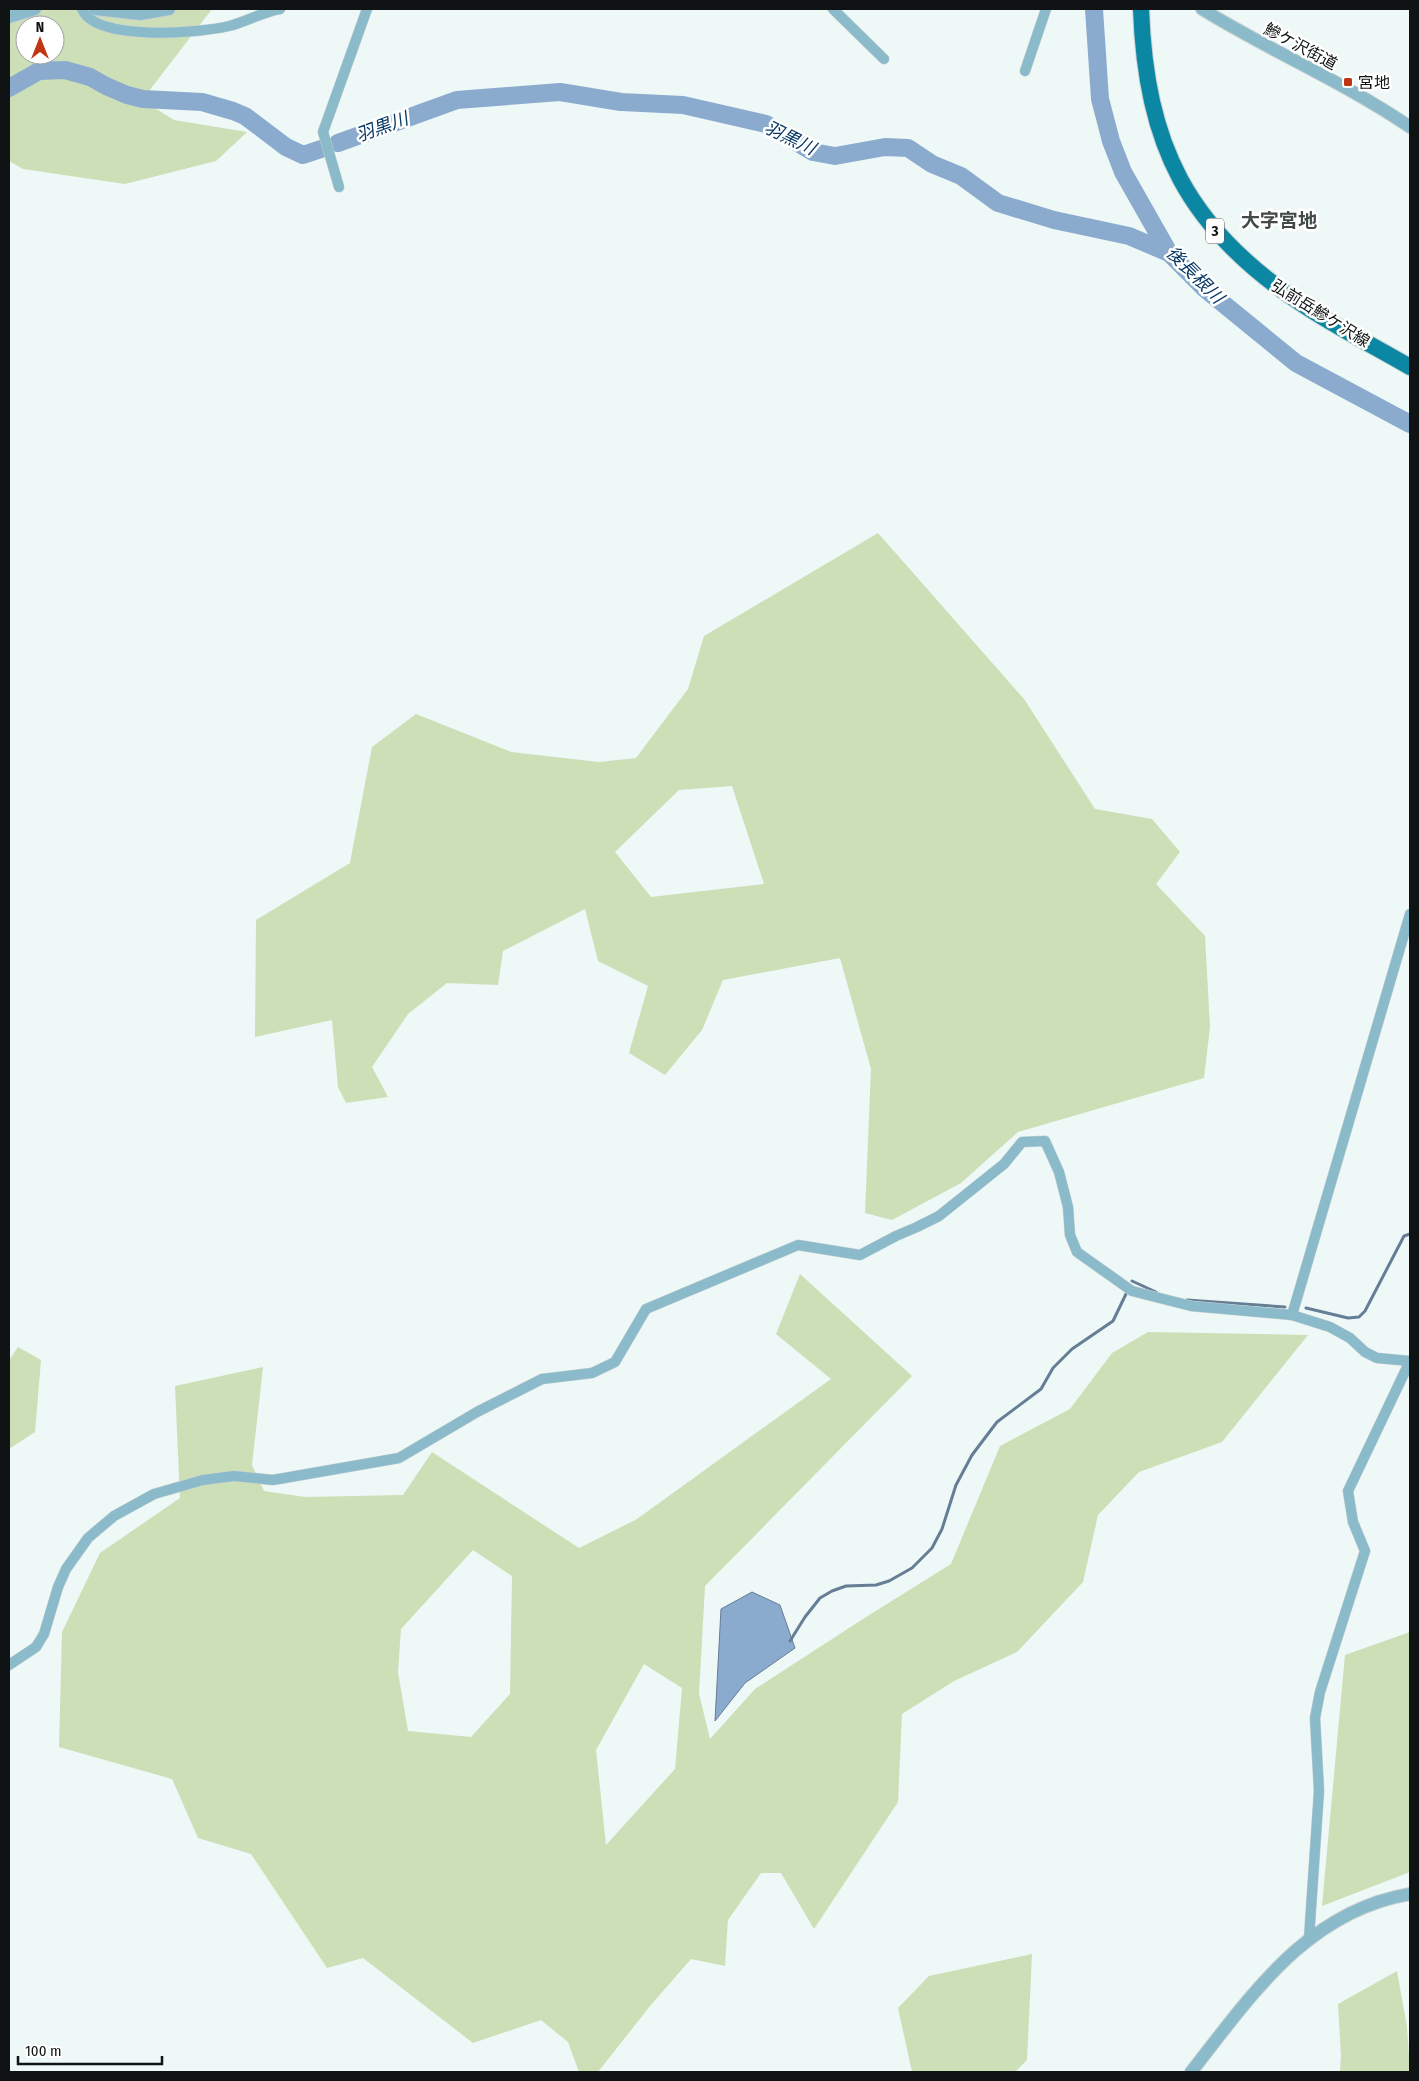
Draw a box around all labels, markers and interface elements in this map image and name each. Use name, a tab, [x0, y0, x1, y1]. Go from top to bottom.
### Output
north arrow	[15, 15, 65, 65]
text: N	[36, 19, 44, 36]
street label: 鰺ケ沢街道	[1261, 19, 1341, 74]
place label: 宮地	[1358, 73, 1390, 92]
marker: 宮地	[1342, 76, 1354, 88]
water label: 羽黒川	[353, 107, 413, 147]
water label: 羽黒川	[761, 116, 821, 161]
district label: 大字宮地	[1241, 209, 1317, 232]
road number: 3	[1206, 218, 1224, 244]
water label: 後長根川	[1162, 242, 1230, 310]
street label: 弘前岳鰺ケ沢線	[1268, 276, 1373, 351]
scale bar	[18, 2034, 161, 2066]
text: 100 m	[25, 2042, 62, 2060]

